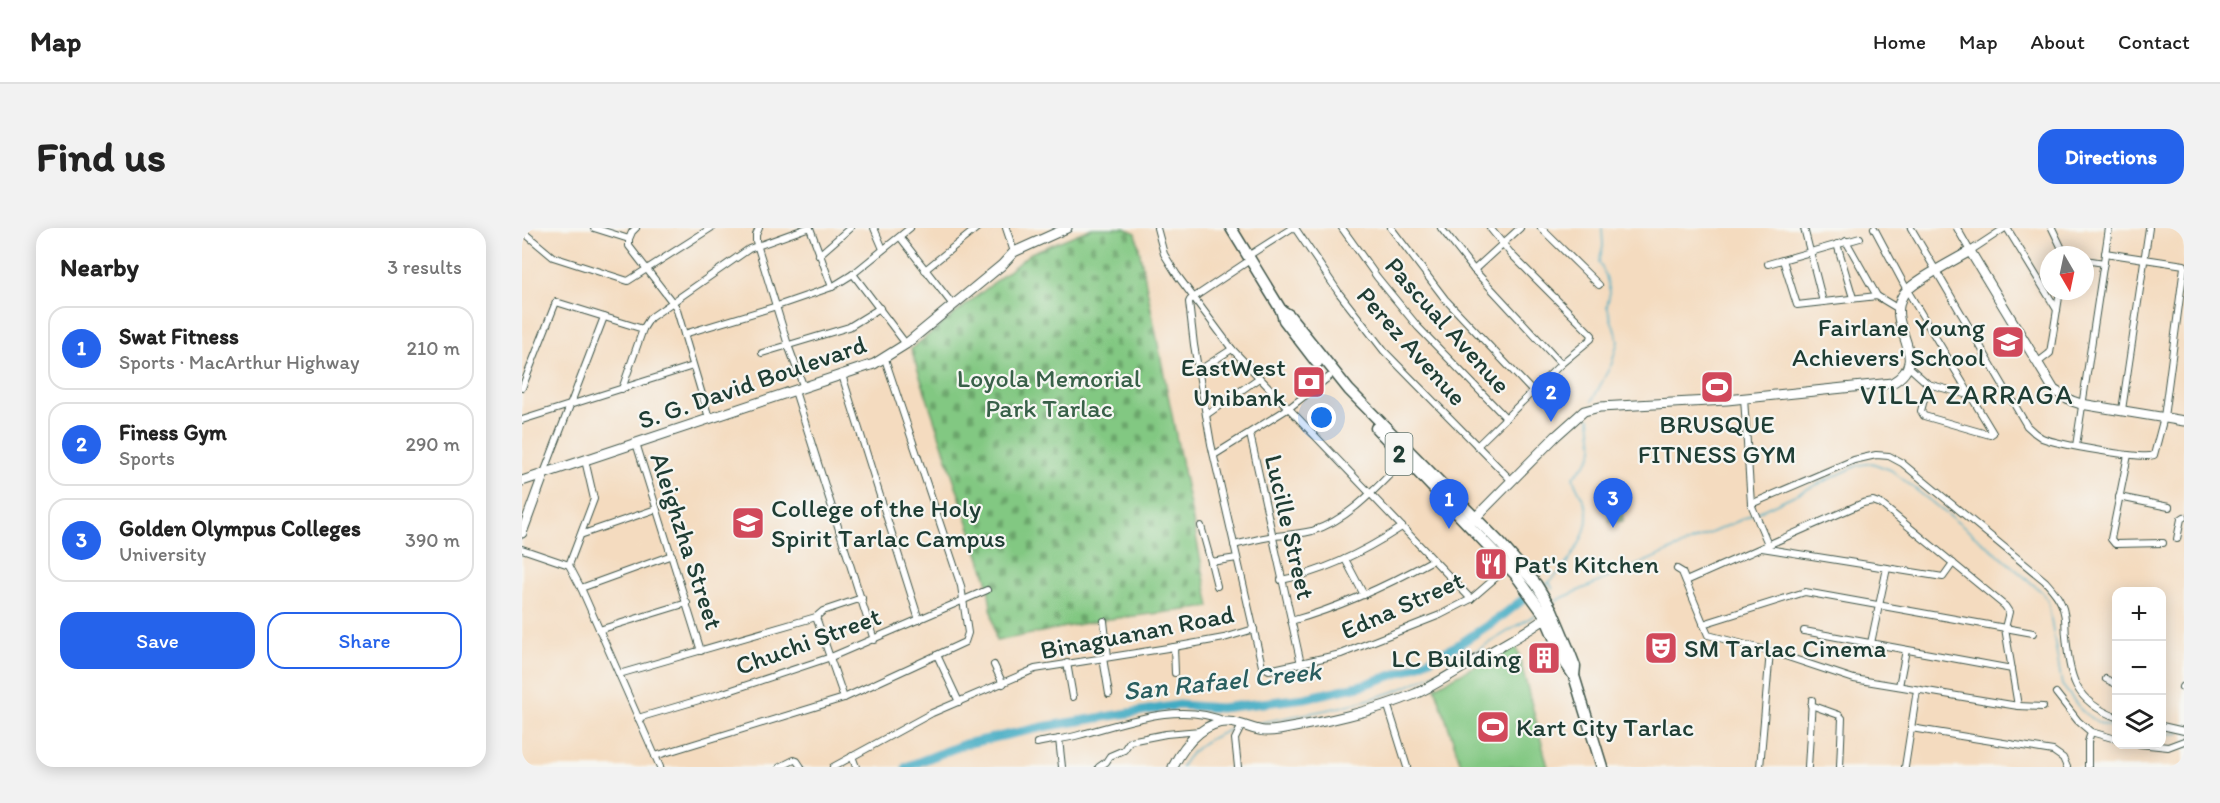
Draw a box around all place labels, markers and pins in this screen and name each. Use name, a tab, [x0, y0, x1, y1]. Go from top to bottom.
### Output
place label: Fairlane Young Achievers' School	[1792, 311, 1986, 373]
school or university icon: Fairlane Young Achievers' School	[1990, 324, 2026, 360]
place label: EastWest Unibank	[1181, 351, 1287, 413]
bank icon: EastWest Unibank	[1291, 364, 1327, 400]
sports icon: BRUSQUE FITNESS GYM	[1699, 369, 1735, 405]
pin: 2	[1532, 372, 1570, 422]
place label: BRUSQUE FITNESS GYM	[1638, 408, 1796, 470]
pin: 3	[1594, 478, 1632, 528]
pin: 1	[1430, 480, 1468, 529]
place label: College of the Holy Spirit Tarlac Campus	[771, 492, 1006, 554]
school or university icon: College of the Holy Spirit Tarlac Campus	[730, 505, 766, 541]
restaurant icon: Pat's Kitchen	[1473, 546, 1509, 582]
place label: Pat's Kitchen	[1514, 548, 1659, 580]
theatre icon: SM Tarlac Cinema	[1643, 630, 1679, 666]
place label: SM Tarlac Cinema	[1684, 632, 1886, 664]
building icon: LC Building	[1526, 640, 1562, 676]
place label: LC Building	[1391, 642, 1522, 674]
sports icon: Kart City Tarlac	[1475, 709, 1511, 745]
place label: Kart City Tarlac	[1516, 711, 1694, 743]

